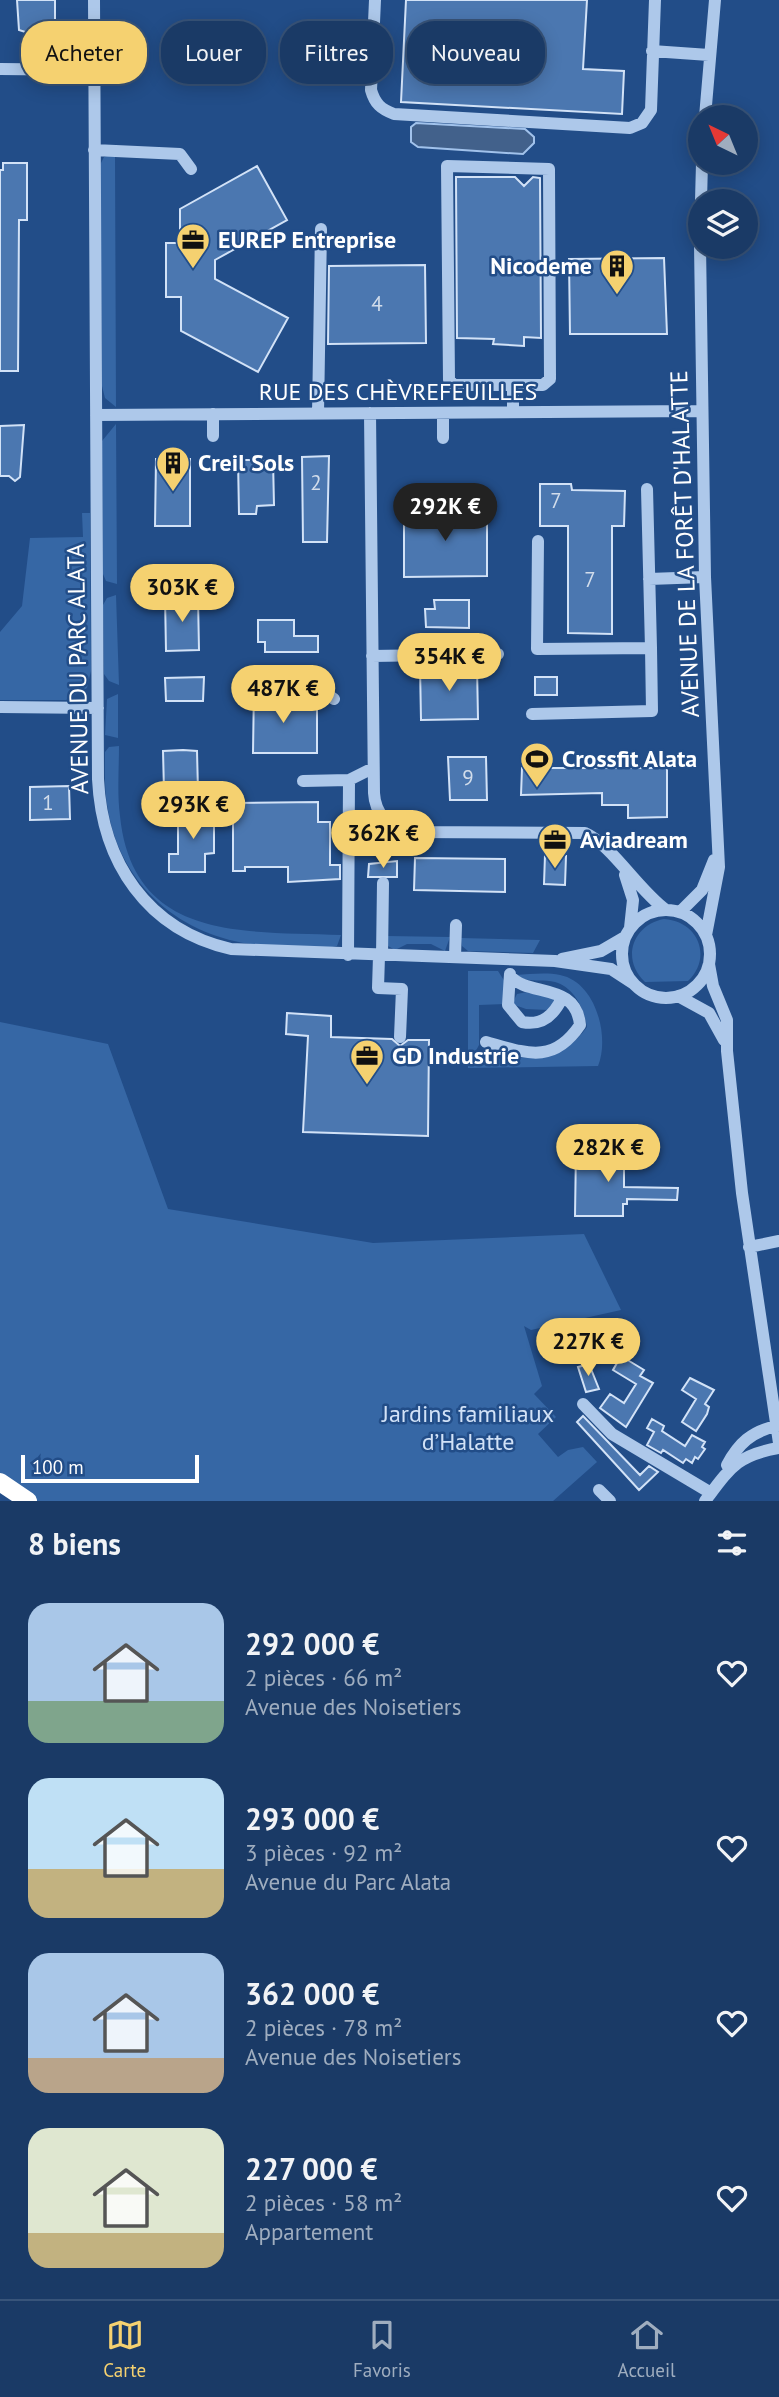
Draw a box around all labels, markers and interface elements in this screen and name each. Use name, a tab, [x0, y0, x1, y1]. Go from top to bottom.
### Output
chip: Acheter	[21, 21, 147, 84]
chip: Louer	[161, 21, 266, 84]
chip: Filtres	[280, 21, 393, 84]
chip: Nouveau	[407, 21, 545, 84]
north arrow	[688, 105, 758, 175]
map controls	[688, 105, 758, 259]
button: layers	[688, 189, 758, 259]
office icon: EUREP Entreprise	[174, 221, 212, 270]
place label: EUREP Entreprise	[218, 224, 396, 255]
building icon: Nicodeme	[598, 247, 636, 296]
place label: Nicodeme	[490, 250, 592, 281]
house number: 4	[371, 290, 383, 317]
street label: AVENUE DE LA FORÊT D'HALATTE	[663, 370, 706, 718]
street label: RUE DES CHÈVREFEUILLES	[259, 376, 537, 407]
building icon: Creil Sols	[154, 444, 192, 493]
place label: Creil Sols	[198, 447, 294, 478]
house number: 2	[310, 469, 322, 496]
pin: 292K €	[388, 484, 502, 543]
house number: 7	[550, 487, 562, 514]
text: 292K €	[409, 491, 481, 520]
street label: AVENUE DU PARC ALATA	[60, 543, 95, 795]
pin: 303K €	[125, 564, 239, 624]
house number: 7	[584, 566, 596, 593]
text: 303K €	[146, 572, 218, 601]
pin: 354K €	[392, 634, 506, 693]
text: 354K €	[413, 641, 485, 670]
pin: 487K €	[226, 666, 340, 725]
text: 487K €	[247, 673, 319, 702]
sports icon: Crossfit Alata	[518, 740, 556, 789]
place label: Crossfit Alata	[562, 743, 697, 774]
house number: 9	[462, 764, 474, 791]
pin: 293K €	[136, 782, 250, 841]
house number: 1	[42, 789, 54, 816]
text: 293K €	[157, 789, 229, 818]
pin: 362K €	[326, 810, 440, 870]
text: 362K €	[347, 818, 419, 847]
office icon: Aviadream	[536, 821, 574, 870]
place label: Aviadream	[580, 824, 688, 855]
office icon: GD Industrie	[348, 1037, 386, 1086]
place label: GD Industrie	[392, 1040, 519, 1071]
pin: 282K €	[551, 1124, 665, 1184]
text: 282K €	[572, 1132, 644, 1161]
pin: 227K €	[531, 1318, 645, 1378]
text: 227K €	[552, 1326, 624, 1355]
park label: Jardins familiaux d’Halatte	[381, 1398, 554, 1457]
scale bar	[21, 1452, 200, 1484]
text: 100 m	[32, 1455, 84, 1479]
text: 8 biens	[28, 1524, 121, 1563]
icon: filters	[713, 1524, 751, 1562]
text: 292 000 €	[245, 1624, 379, 1663]
icon: home	[84, 1631, 168, 1715]
icon: heart	[713, 1654, 751, 1692]
text: 2 pièces · 66 m²	[245, 1663, 402, 1692]
text: Avenue des Noisetiers	[245, 1692, 461, 1721]
text: 293 000 €	[245, 1799, 379, 1838]
icon: home	[84, 1806, 168, 1890]
icon: heart	[713, 1829, 751, 1867]
text: 3 pièces · 92 m²	[245, 1838, 402, 1867]
text: Avenue du Parc Alata	[245, 1867, 451, 1896]
text: 362 000 €	[245, 1974, 379, 2013]
icon: home	[84, 1981, 168, 2065]
icon: heart	[713, 2004, 751, 2042]
text: 2 pièces · 78 m²	[245, 2013, 402, 2042]
text: Avenue des Noisetiers	[245, 2042, 461, 2071]
text: 227 000 €	[245, 2149, 378, 2188]
icon: home	[84, 2156, 168, 2240]
icon: heart	[713, 2179, 751, 2217]
text: 2 pièces · 58 m²	[245, 2188, 402, 2217]
text: Appartement	[245, 2217, 373, 2246]
tab: Carte	[103, 2316, 146, 2382]
tab: Favoris	[353, 2316, 411, 2382]
tab: Accueil	[618, 2316, 676, 2382]

